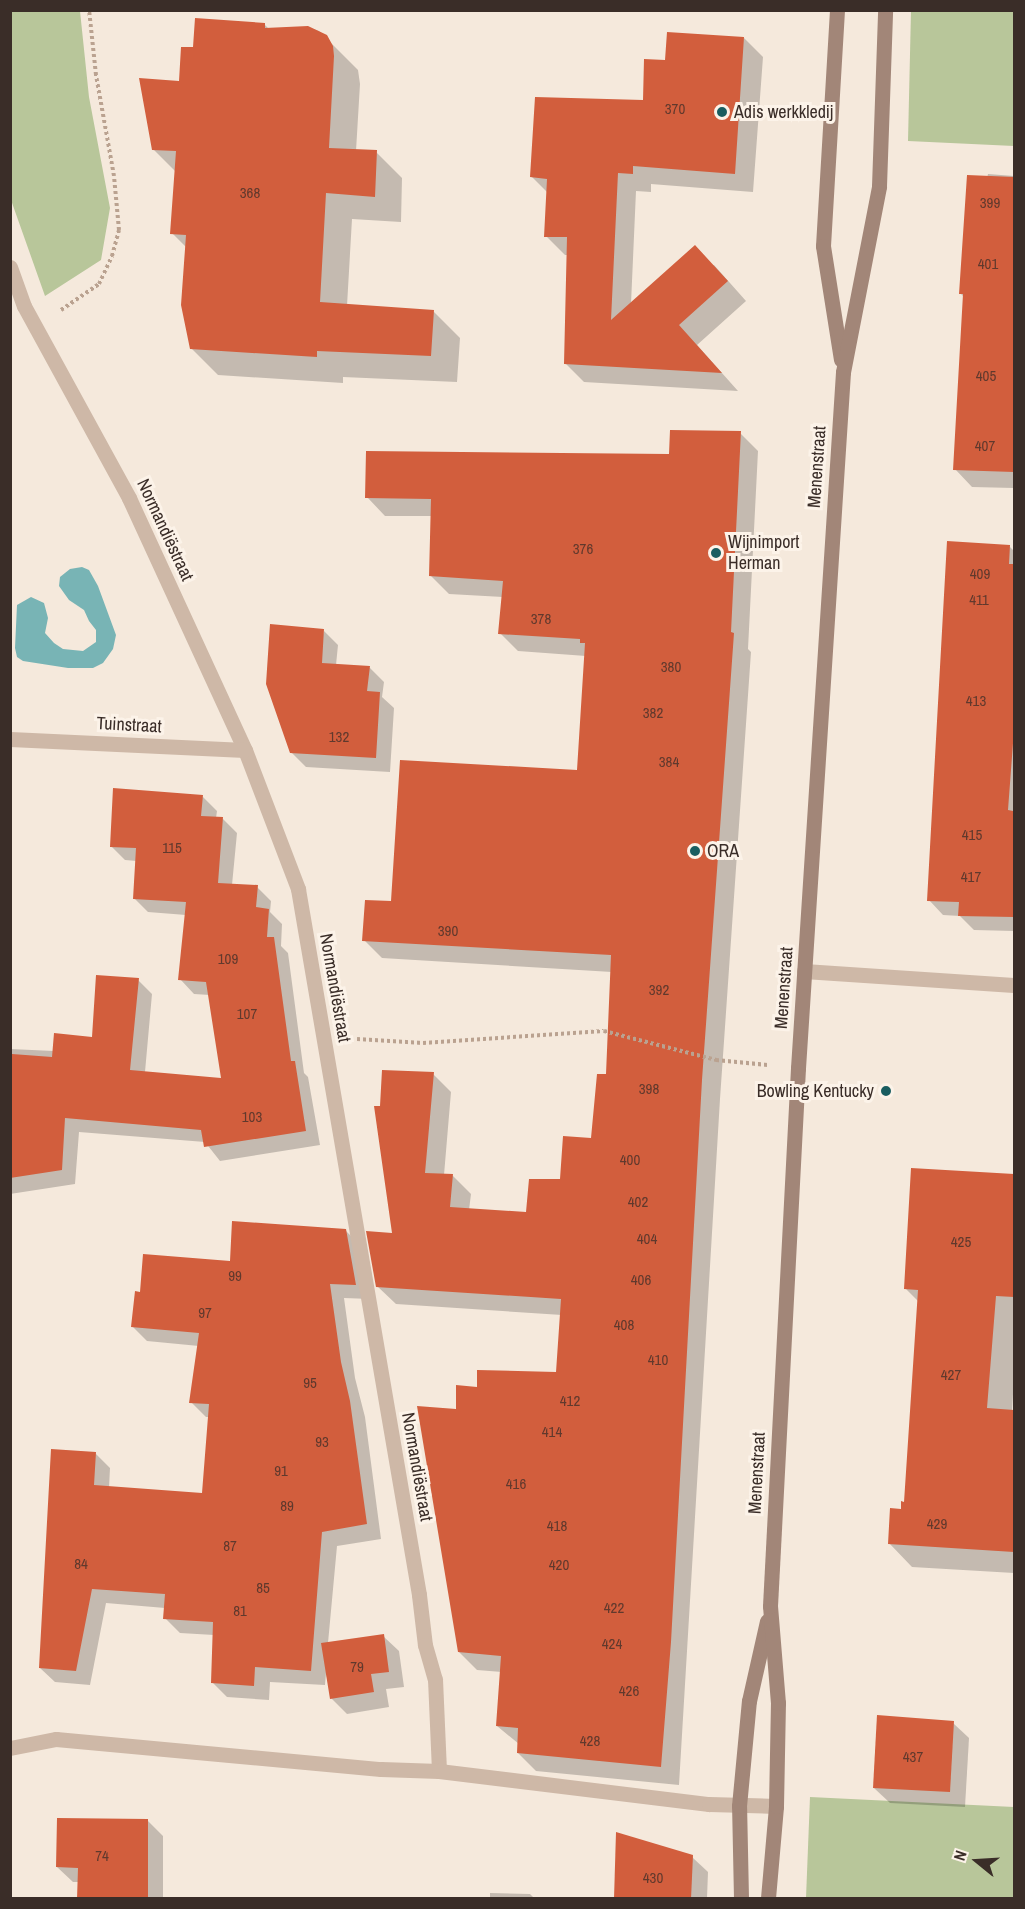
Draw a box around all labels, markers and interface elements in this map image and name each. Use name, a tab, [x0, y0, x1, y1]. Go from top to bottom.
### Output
house number: 370	[665, 100, 685, 118]
place label: Adis werkkledij	[734, 101, 833, 123]
marker: Adis werkkledij	[715, 105, 729, 119]
house number: 368	[240, 184, 260, 202]
house number: 399	[980, 194, 1000, 212]
house number: 401	[978, 255, 998, 273]
house number: 405	[976, 367, 996, 385]
street label: Menenstraat	[803, 425, 831, 509]
house number: 407	[975, 437, 995, 455]
street label: Normandiëstraat	[132, 476, 198, 584]
place label: Wijnimport Herman	[728, 532, 799, 574]
house number: 376	[573, 540, 593, 558]
marker: Wijnimport Herman	[709, 546, 723, 560]
house number: 409	[970, 565, 990, 583]
house number: 411	[969, 591, 989, 609]
house number: 378	[531, 610, 551, 628]
house number: 380	[661, 658, 681, 676]
house number: 413	[966, 692, 986, 710]
house number: 382	[643, 704, 663, 722]
street label: Tuinstraat	[96, 713, 162, 737]
house number: 132	[329, 728, 349, 746]
house number: 384	[659, 753, 679, 771]
house number: 415	[962, 826, 982, 844]
house number: 115	[162, 839, 182, 857]
place label: ORA	[707, 840, 739, 862]
marker: ORA	[688, 844, 702, 858]
house number: 417	[961, 868, 981, 886]
house number: 390	[438, 922, 458, 940]
street label: Normandiëstraat	[315, 932, 355, 1044]
street label: Menenstraat	[770, 946, 798, 1030]
house number: 109	[218, 950, 238, 968]
house number: 392	[649, 981, 669, 999]
house number: 107	[237, 1005, 257, 1023]
house number: 398	[639, 1080, 659, 1098]
place label: Bowling Kentucky	[757, 1080, 874, 1102]
marker: Bowling Kentucky	[879, 1084, 893, 1098]
house number: 103	[242, 1108, 262, 1126]
house number: 400	[620, 1151, 640, 1169]
house number: 402	[628, 1193, 648, 1211]
house number: 404	[637, 1230, 657, 1248]
house number: 425	[951, 1233, 971, 1251]
house number: 99	[228, 1267, 242, 1285]
house number: 406	[631, 1271, 651, 1289]
house number: 97	[198, 1304, 212, 1322]
house number: 408	[614, 1316, 634, 1334]
house number: 410	[648, 1351, 668, 1369]
house number: 427	[941, 1366, 961, 1384]
house number: 95	[303, 1374, 317, 1392]
house number: 412	[560, 1392, 580, 1410]
street label: Normandiëstraat	[397, 1411, 437, 1523]
house number: 414	[542, 1423, 562, 1441]
street label: Menenstraat	[744, 1431, 770, 1515]
house number: 93	[315, 1433, 329, 1451]
house number: 91	[274, 1462, 288, 1480]
house number: 416	[506, 1475, 526, 1493]
house number: 89	[280, 1497, 294, 1515]
house number: 429	[927, 1515, 947, 1533]
house number: 418	[547, 1517, 567, 1535]
house number: 87	[223, 1537, 237, 1555]
house number: 84	[74, 1555, 88, 1573]
house number: 420	[549, 1556, 569, 1574]
house number: 85	[256, 1579, 270, 1597]
house number: 422	[604, 1599, 624, 1617]
house number: 81	[233, 1602, 247, 1620]
house number: 424	[602, 1635, 622, 1653]
house number: 79	[350, 1658, 364, 1676]
house number: 426	[619, 1682, 639, 1700]
house number: 428	[580, 1732, 600, 1750]
house number: 437	[903, 1748, 923, 1766]
north arrow	[947, 1831, 1007, 1891]
house number: 74	[95, 1847, 109, 1865]
text: N	[948, 1848, 972, 1863]
house number: 430	[643, 1869, 663, 1887]

